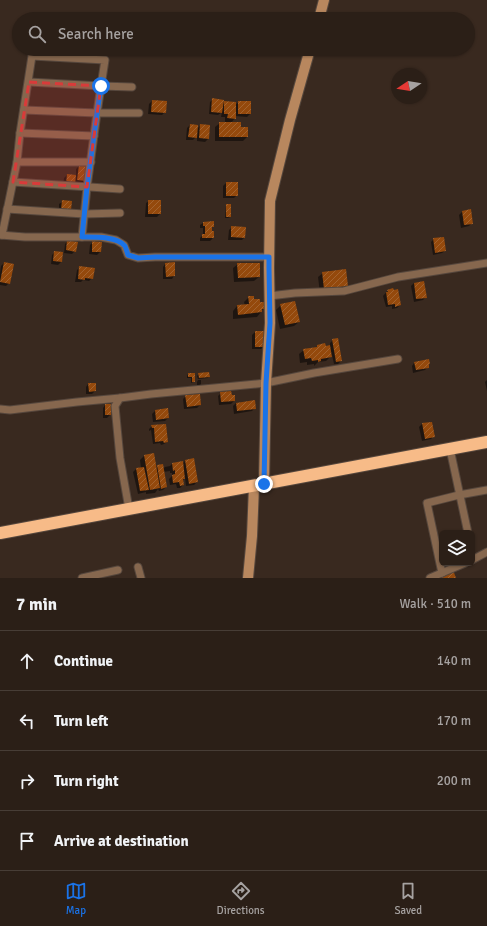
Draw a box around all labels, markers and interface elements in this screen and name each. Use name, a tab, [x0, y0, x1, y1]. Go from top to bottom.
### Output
search box	[12, 12, 475, 56]
icon: search	[26, 23, 48, 45]
text: Search here	[58, 25, 134, 43]
north arrow	[391, 68, 427, 104]
route start	[92, 77, 110, 95]
route end	[255, 475, 273, 493]
map controls	[439, 530, 475, 566]
button: layers	[439, 530, 475, 566]
text: 7 min	[16, 594, 57, 615]
text: Walk · 510 m	[400, 596, 471, 612]
icon: ahead	[16, 650, 38, 672]
text: Continue	[54, 652, 113, 670]
text: 140 m	[437, 653, 471, 669]
icon: left	[16, 710, 38, 732]
text: Turn left	[54, 712, 108, 730]
text: 170 m	[437, 713, 471, 729]
icon: right	[16, 770, 38, 792]
text: Turn right	[54, 772, 119, 790]
text: 200 m	[437, 773, 471, 789]
icon: arrive	[16, 830, 38, 852]
text: Arrive at destination	[54, 832, 189, 850]
tab: Map	[65, 880, 87, 917]
tab: Directions	[217, 880, 265, 917]
tab: Saved	[394, 880, 422, 917]

